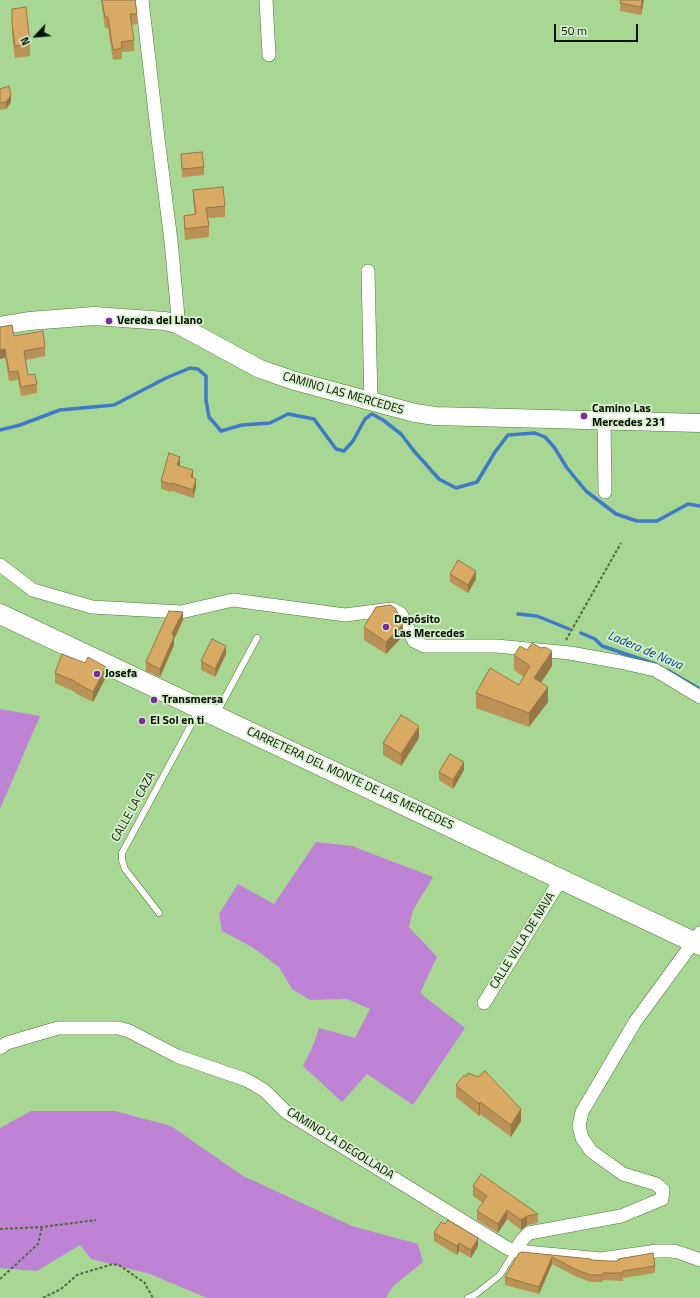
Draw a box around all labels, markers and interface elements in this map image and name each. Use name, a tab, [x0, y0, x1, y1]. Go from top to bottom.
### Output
north arrow	[16, 16, 56, 56]
scale bar	[556, 16, 640, 42]
text: 50 m	[561, 21, 587, 40]
text: N	[16, 34, 34, 48]
place label: Vereda del Llano	[117, 314, 203, 328]
marker: Vereda del Llano	[104, 316, 114, 326]
street label: CAMINO LAS MERCEDES	[281, 370, 405, 418]
place label: Camino Las Mercedes 231	[592, 402, 665, 430]
marker: Camino Las Mercedes 231	[579, 411, 589, 421]
place label: Depósito Las Mercedes	[394, 613, 465, 641]
marker: Depósito Las Mercedes	[381, 622, 391, 632]
water label: Ladera de Nava	[605, 628, 685, 674]
place label: Josefa	[105, 667, 137, 681]
marker: Josefa	[92, 669, 102, 679]
place label: Transmersa	[162, 693, 223, 707]
marker: Transmersa	[149, 695, 159, 705]
place label: El Sol en ti	[150, 714, 204, 728]
marker: El Sol en ti	[137, 716, 147, 726]
street label: CARRETERA DEL MONTE DE LAS MERCEDES	[244, 725, 456, 833]
street label: CALLE LA CAZA	[109, 770, 159, 844]
street label: CALLE VILLA DE NAVA	[487, 890, 559, 992]
street label: CAMINO LA DEGOLLADA	[284, 1105, 396, 1183]

